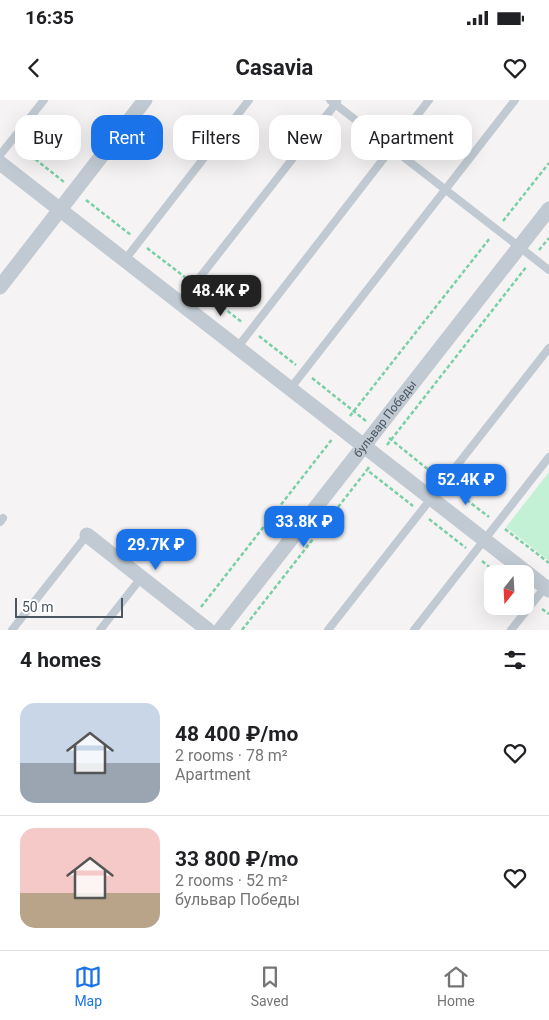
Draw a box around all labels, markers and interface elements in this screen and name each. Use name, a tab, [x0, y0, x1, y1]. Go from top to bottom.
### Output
text: 16:35	[25, 6, 74, 29]
icon: back	[20, 54, 48, 82]
icon: heart	[501, 54, 529, 82]
text: Casavia	[236, 55, 313, 80]
chip: Buy	[15, 115, 81, 160]
chip: Rent	[91, 115, 163, 160]
chip: Filters	[173, 115, 259, 160]
chip: New	[269, 115, 341, 160]
chip: Apartment	[351, 115, 472, 160]
pin: 48.4K ₽	[175, 274, 267, 317]
text: 48.4K ₽	[192, 281, 250, 300]
street label: бульвар Победы	[351, 378, 419, 460]
pin: 52.4K ₽	[420, 464, 512, 506]
text: 52.4K ₽	[437, 470, 495, 489]
pin: 33.8K ₽	[258, 506, 350, 548]
text: 33.8K ₽	[275, 512, 333, 531]
pin: 29.7K ₽	[110, 528, 202, 571]
text: 29.7K ₽	[127, 535, 185, 554]
north arrow	[484, 565, 534, 615]
map controls	[484, 565, 534, 615]
scale bar	[15, 595, 122, 618]
text: 50 m	[22, 599, 54, 615]
icon: filters	[501, 646, 529, 674]
text: 4 homes	[20, 648, 101, 672]
text: 48 400 ₽/mo	[175, 722, 298, 746]
icon: home	[60, 723, 120, 783]
icon: heart	[501, 739, 529, 767]
text: 2 rooms · 78 m²	[175, 746, 288, 765]
text: Apartment	[175, 765, 251, 784]
text: 33 800 ₽/mo	[175, 847, 298, 871]
icon: home	[60, 848, 120, 908]
icon: heart	[501, 864, 529, 892]
text: 2 rooms · 52 m²	[175, 871, 288, 890]
text: бульвар Победы	[175, 890, 300, 909]
tab: Map	[74, 963, 102, 1009]
tab: Saved	[251, 963, 289, 1009]
tab: Home	[437, 963, 475, 1009]

